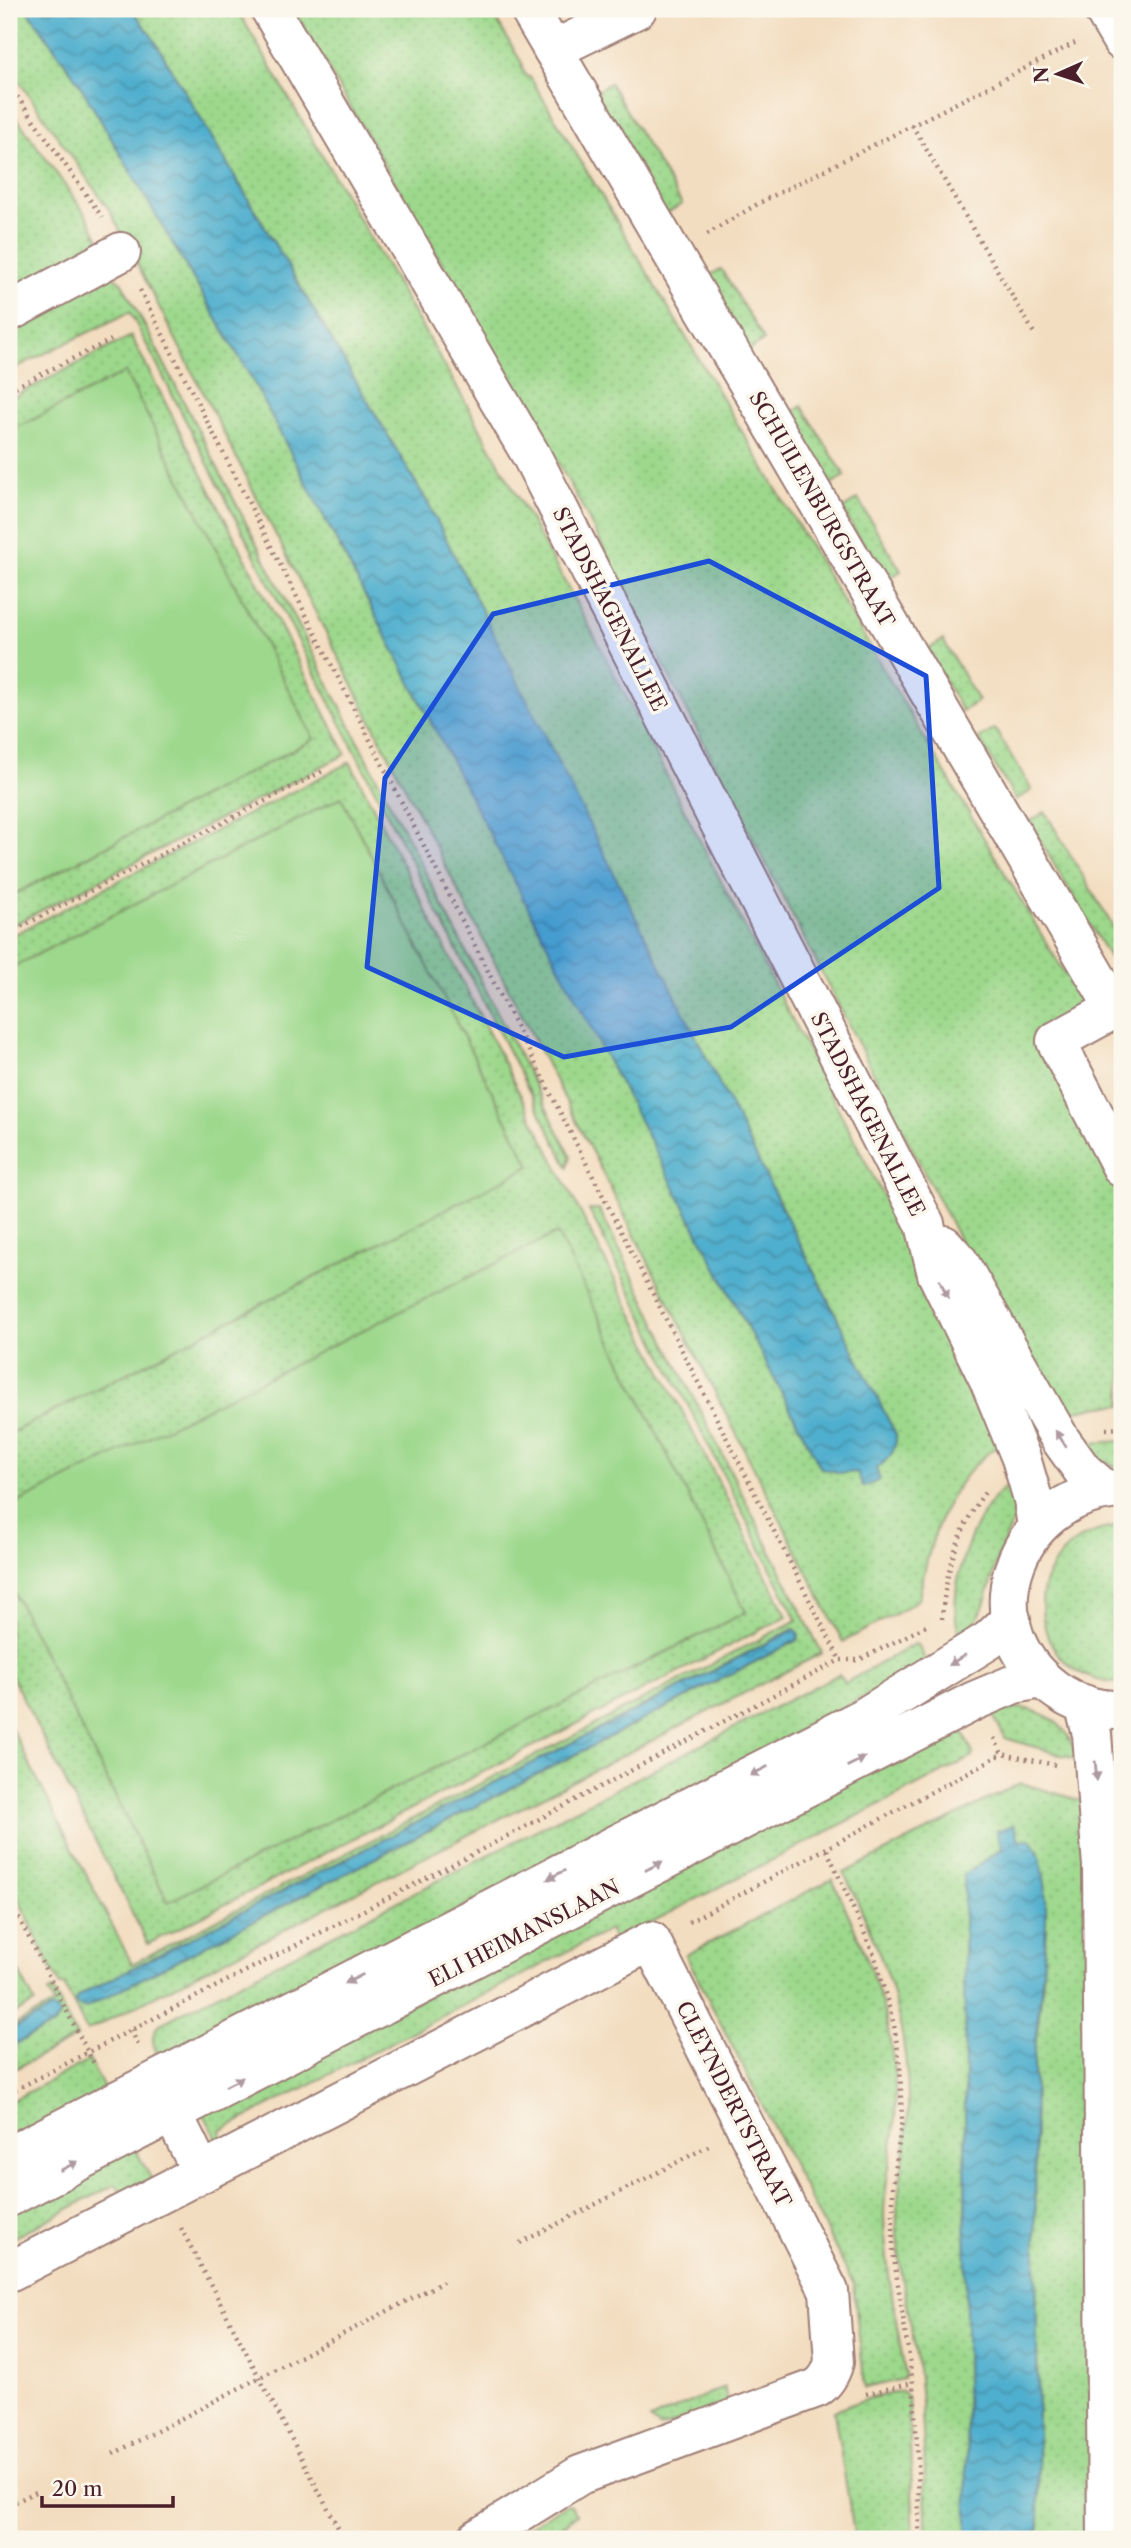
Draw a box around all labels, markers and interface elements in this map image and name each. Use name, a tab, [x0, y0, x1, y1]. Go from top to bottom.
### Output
north arrow	[1023, 38, 1092, 108]
text: N	[1030, 66, 1053, 84]
street label: SCHUILENBURGSTRAAT	[744, 387, 900, 632]
street label: STADSHAGENALLEE	[548, 503, 672, 715]
street label: STADSHAGENALLEE	[806, 1008, 930, 1220]
one-way arrow	[938, 1279, 950, 1299]
one-way arrow	[1054, 1430, 1067, 1449]
one-way arrow	[947, 1653, 966, 1666]
one-way arrow	[846, 1756, 866, 1767]
one-way arrow	[1091, 1760, 1102, 1782]
one-way arrow	[749, 1766, 769, 1777]
one-way arrow	[644, 1860, 664, 1872]
one-way arrow	[546, 1869, 566, 1880]
street label: ELI HEIMANSLAAN	[424, 1874, 624, 1992]
one-way arrow	[344, 1973, 364, 1984]
street label: CLEYNDERTSTRAAT	[671, 1997, 797, 2211]
one-way arrow	[224, 2076, 244, 2088]
one-way arrow	[60, 2161, 80, 2173]
scale bar	[42, 2464, 173, 2508]
text: 20 m	[52, 2476, 103, 2501]

